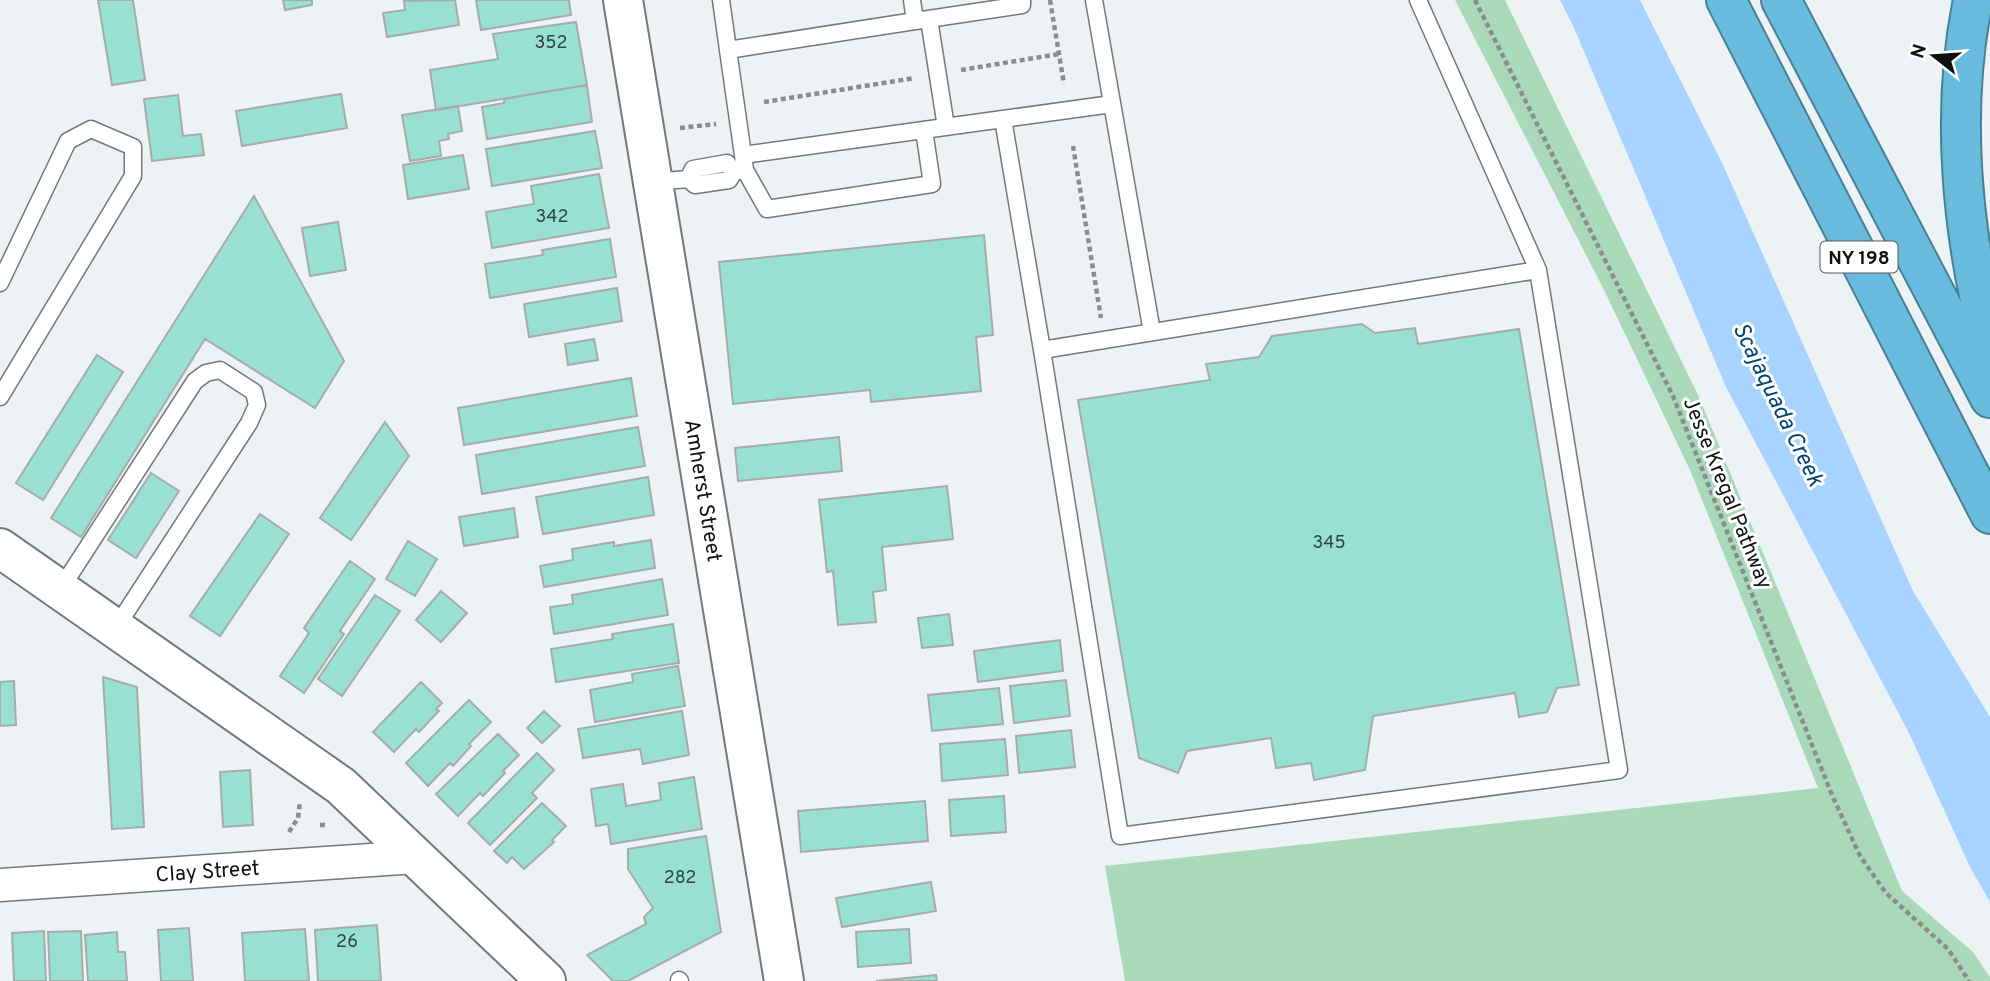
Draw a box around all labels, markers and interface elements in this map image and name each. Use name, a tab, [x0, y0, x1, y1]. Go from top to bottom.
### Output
north arrow	[1899, 21, 1969, 91]
house number: 352	[535, 32, 567, 55]
text: N	[1906, 42, 1933, 62]
house number: 342	[535, 206, 569, 229]
road number: NY 198	[1820, 242, 1898, 272]
water label: Scajaquada Creek	[1725, 319, 1829, 492]
street label: Jesse Kregal Pathway	[1676, 394, 1777, 593]
street label: Amherst Street	[677, 417, 727, 564]
house number: 345	[1312, 532, 1346, 555]
street label: Clay Street	[155, 856, 260, 889]
house number: 282	[664, 867, 696, 890]
house number: 26	[336, 931, 358, 954]

